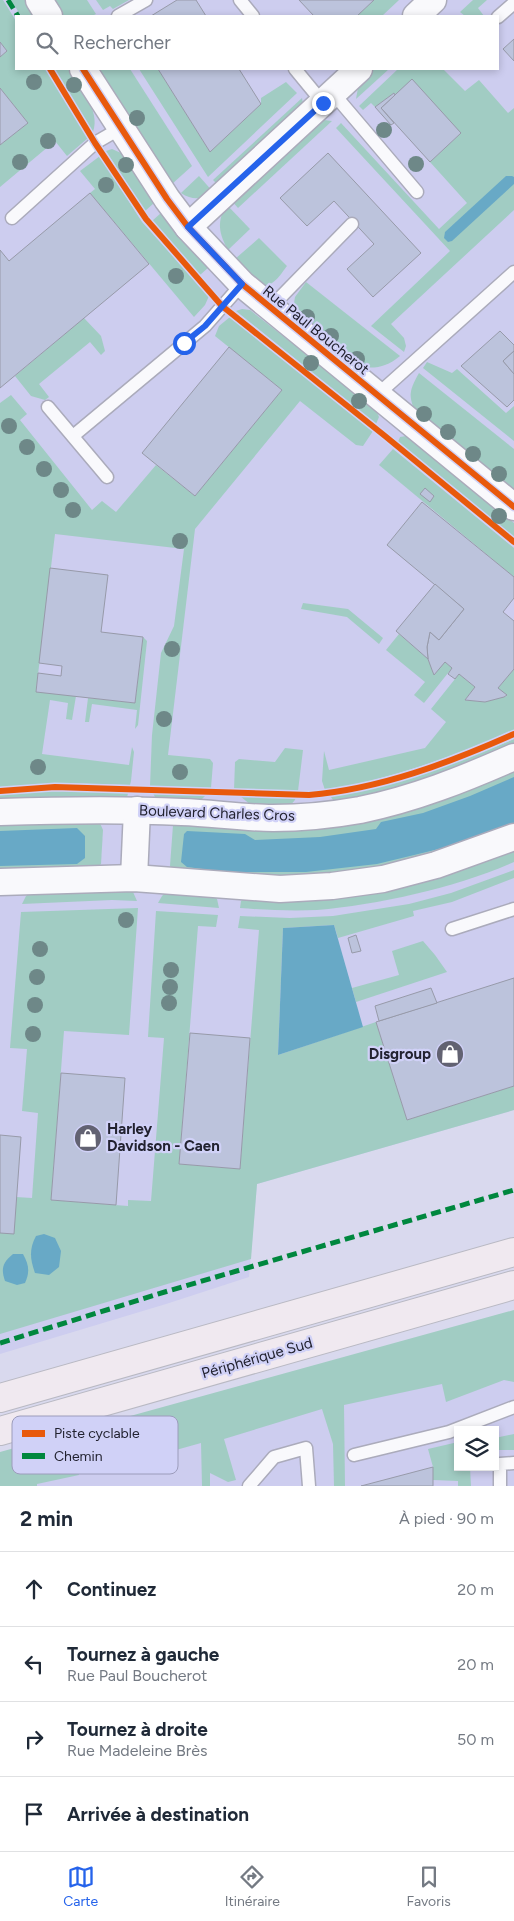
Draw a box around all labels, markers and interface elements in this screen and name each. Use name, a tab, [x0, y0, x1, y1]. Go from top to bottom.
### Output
search box	[15, 15, 499, 70]
icon: search	[33, 29, 61, 57]
text: Rechercher	[73, 31, 171, 54]
route end	[312, 92, 335, 115]
street label: Rue Paul Boucherot	[259, 282, 373, 379]
route start	[173, 332, 196, 355]
street label: Boulevard Charles Cros	[139, 801, 295, 825]
shop icon: Disgroup	[435, 1039, 465, 1069]
place label: Disgroup	[369, 1045, 431, 1063]
place label: Harley Davidson - Caen	[107, 1120, 220, 1155]
shop icon: Harley Davidson - Caen	[73, 1123, 103, 1153]
street label: Périphérique Sud	[199, 1334, 315, 1382]
legend	[12, 1416, 178, 1474]
text: Piste cyclable	[54, 1425, 140, 1442]
map controls	[454, 1426, 499, 1471]
button: layers	[454, 1426, 499, 1471]
text: Chemin	[54, 1448, 103, 1465]
text: 2 min	[20, 1506, 73, 1531]
text: À pied · 90 m	[399, 1509, 494, 1528]
icon: ahead	[20, 1575, 48, 1603]
text: Continuez	[67, 1578, 156, 1601]
text: 20 m	[457, 1580, 494, 1599]
text: Tournez à gauche	[67, 1643, 219, 1666]
icon: left	[20, 1650, 48, 1678]
text: 20 m	[457, 1655, 494, 1674]
text: Rue Paul Boucherot	[67, 1666, 207, 1685]
text: Tournez à droite	[67, 1718, 208, 1741]
icon: right	[20, 1725, 48, 1753]
text: 50 m	[457, 1730, 494, 1749]
text: Rue Madeleine Brès	[67, 1741, 207, 1760]
icon: arrive	[20, 1800, 48, 1828]
text: Arrivée à destination	[67, 1803, 249, 1826]
tab: Carte	[63, 1863, 98, 1910]
tab: Itinéraire	[225, 1863, 280, 1910]
tab: Favoris	[406, 1863, 451, 1910]

